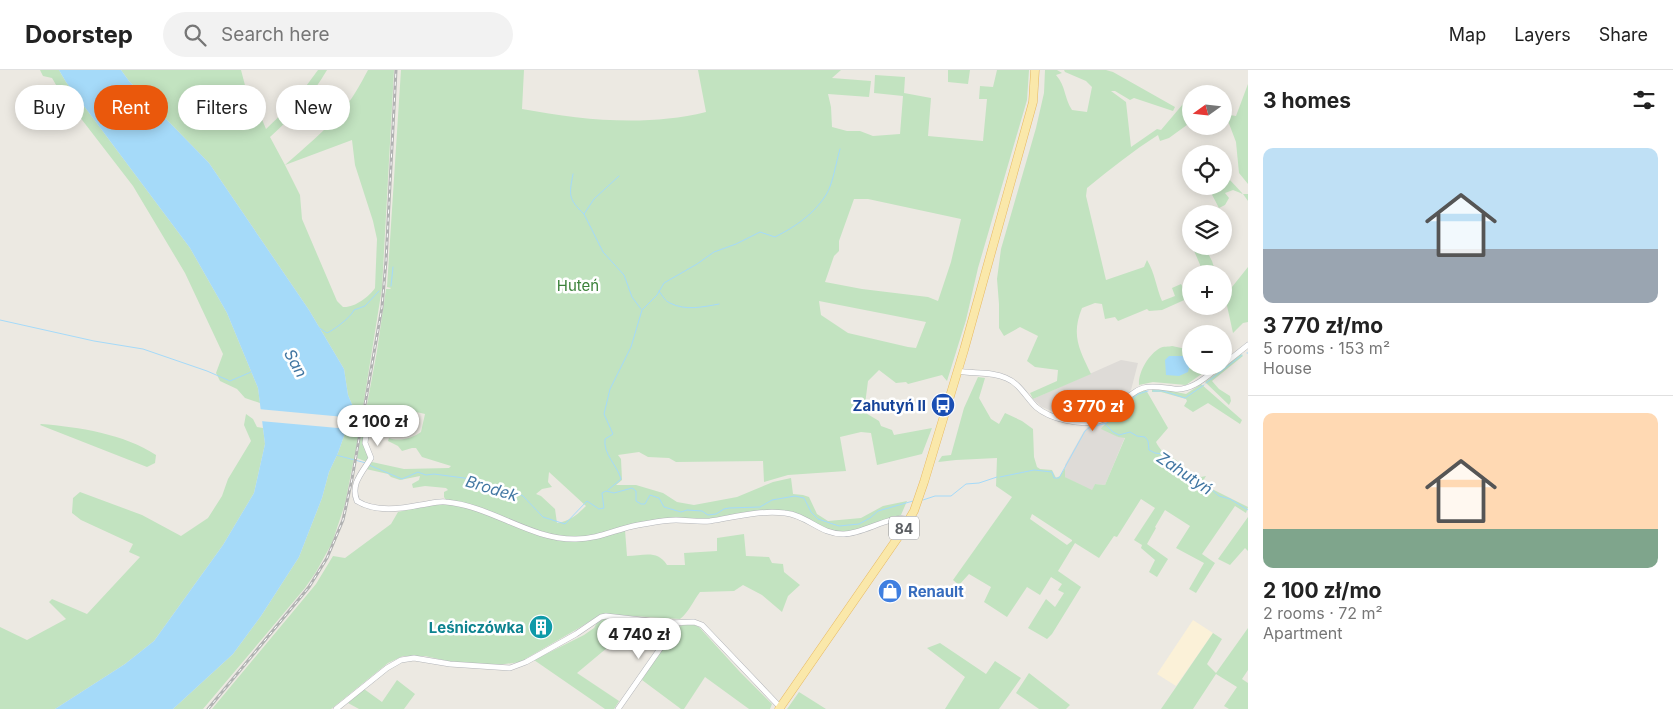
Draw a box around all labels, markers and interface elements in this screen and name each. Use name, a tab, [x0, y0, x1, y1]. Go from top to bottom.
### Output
search box	[163, 12, 513, 57]
text: Doorstep	[25, 20, 133, 49]
icon: search	[181, 21, 209, 49]
text: Search here	[221, 23, 330, 46]
text: Map	[1449, 24, 1486, 45]
text: Layers	[1514, 24, 1571, 45]
text: Share	[1599, 24, 1648, 45]
chip: Buy	[15, 85, 84, 130]
chip: Rent	[94, 85, 168, 130]
chip: Filters	[178, 85, 266, 130]
chip: New	[276, 85, 350, 130]
north arrow	[1182, 85, 1232, 135]
map controls	[1182, 85, 1232, 375]
icon: filters	[1630, 86, 1658, 114]
text: 3 homes	[1263, 88, 1351, 113]
button: locate	[1182, 145, 1232, 195]
icon: home	[1416, 180, 1506, 270]
button: layers	[1182, 205, 1232, 255]
button: +	[1182, 265, 1232, 315]
park label: Huteń	[557, 276, 599, 295]
text: 3 770 zł/mo	[1263, 313, 1383, 338]
button: −	[1182, 325, 1232, 375]
text: 5 rooms · 153 m²	[1263, 338, 1390, 358]
water label: San	[280, 345, 312, 381]
text: House	[1263, 358, 1312, 378]
pin: 3 770 zł	[1041, 390, 1145, 432]
bus stop icon: Zahutyń II	[930, 392, 956, 418]
place label: Zahutyń II	[852, 396, 926, 415]
text: 3 770 zł	[1063, 396, 1123, 416]
pin: 2 100 zł	[326, 404, 430, 447]
text: 2 100 zł	[348, 411, 408, 431]
icon: home	[1416, 446, 1506, 536]
water label: Zahutyń	[1153, 447, 1217, 499]
water label: Brodek	[463, 471, 521, 505]
road number: 84	[889, 516, 919, 539]
shop icon: Renault	[877, 578, 903, 604]
text: 2 100 zł/mo	[1263, 578, 1381, 603]
place label: Renault	[908, 582, 964, 601]
text: 2 rooms · 72 m²	[1263, 603, 1383, 623]
building icon: Leśniczówka	[528, 614, 554, 640]
place label: Leśniczówka	[429, 618, 524, 637]
pin: 4 740 zł	[587, 618, 691, 660]
text: Apartment	[1263, 623, 1343, 643]
text: 4 740 zł	[608, 624, 670, 644]

